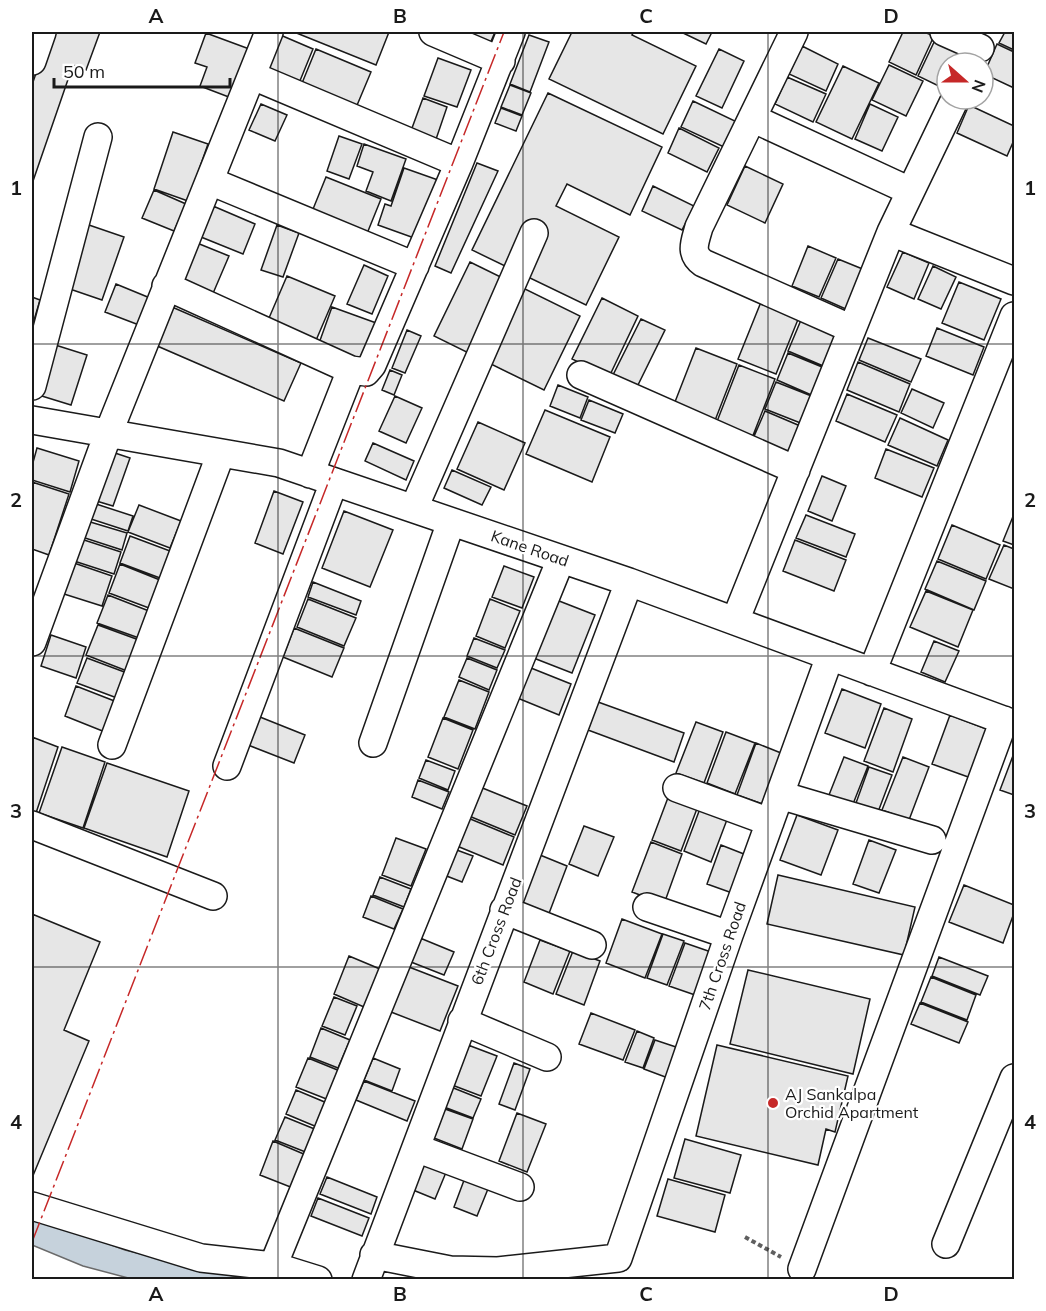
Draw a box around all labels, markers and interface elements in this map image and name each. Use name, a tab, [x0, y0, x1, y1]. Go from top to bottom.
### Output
text: A	[149, 3, 164, 28]
text: B	[393, 3, 407, 28]
text: C	[639, 3, 653, 28]
text: D	[883, 3, 899, 28]
scale bar	[54, 51, 230, 89]
north arrow	[935, 51, 995, 111]
text: 50 m	[63, 60, 105, 83]
text: N	[968, 77, 991, 96]
text: 1	[10, 175, 22, 200]
text: 1	[1024, 175, 1036, 200]
text: 2	[10, 487, 22, 512]
text: 2	[1024, 487, 1036, 512]
street label: Kane Road	[488, 525, 572, 571]
text: 3	[10, 798, 22, 823]
text: 3	[1024, 798, 1036, 823]
street label: 6th Cross Road	[466, 874, 526, 988]
street label: 7th Cross Road	[694, 899, 750, 1013]
place label: AJ Sankalpa Orchid Apartment	[785, 1084, 919, 1122]
marker: AJ Sankalpa Orchid Apartment	[766, 1096, 780, 1110]
text: 4	[10, 1109, 22, 1134]
text: 4	[1024, 1109, 1036, 1134]
text: A	[149, 1281, 164, 1306]
text: B	[393, 1281, 407, 1306]
text: C	[639, 1281, 653, 1306]
text: D	[883, 1281, 899, 1306]

